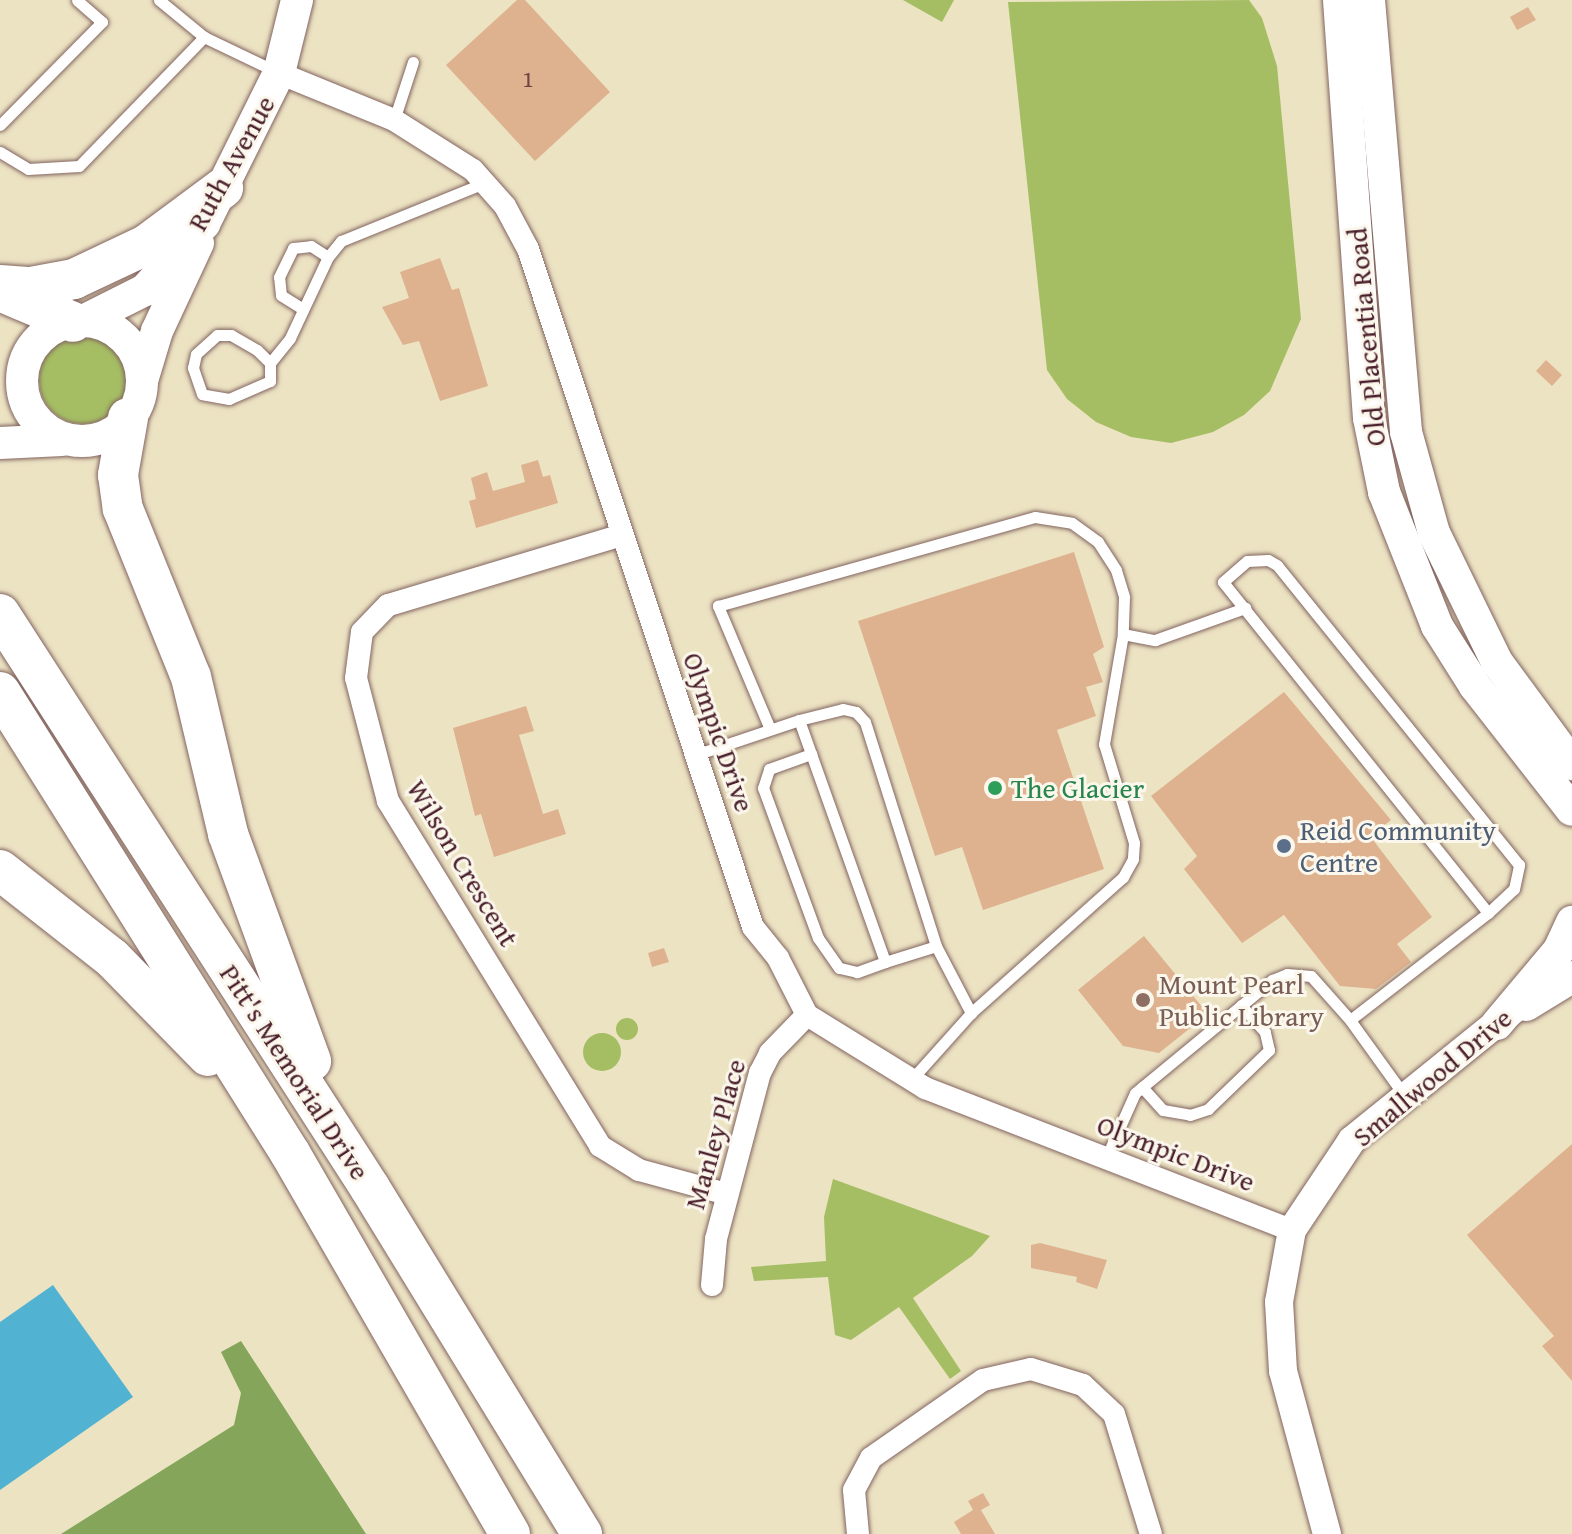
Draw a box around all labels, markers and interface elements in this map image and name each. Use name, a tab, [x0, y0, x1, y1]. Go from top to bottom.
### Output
house number: 1	[522, 65, 534, 93]
street label: Ruth Avenue	[180, 90, 282, 236]
street label: Old Placentia Road	[1340, 226, 1392, 448]
street label: Olympic Drive	[676, 648, 762, 816]
place label: The Glacier	[1011, 771, 1144, 805]
street label: Wilson Crescent	[400, 774, 526, 952]
marker: The Glacier	[986, 779, 1004, 797]
place label: Reid Community Centre	[1300, 813, 1496, 879]
marker: Reid Community Centre	[1275, 837, 1293, 855]
street label: Pitt's Memorial Drive	[213, 958, 377, 1186]
place label: Mount Pearl Public Library	[1159, 967, 1324, 1033]
marker: Mount Pearl Public Library	[1134, 991, 1152, 1009]
street label: Smallwood Drive	[1346, 1001, 1518, 1153]
street label: Manley Place	[678, 1055, 752, 1213]
street label: Olympic Drive	[1092, 1108, 1260, 1198]

